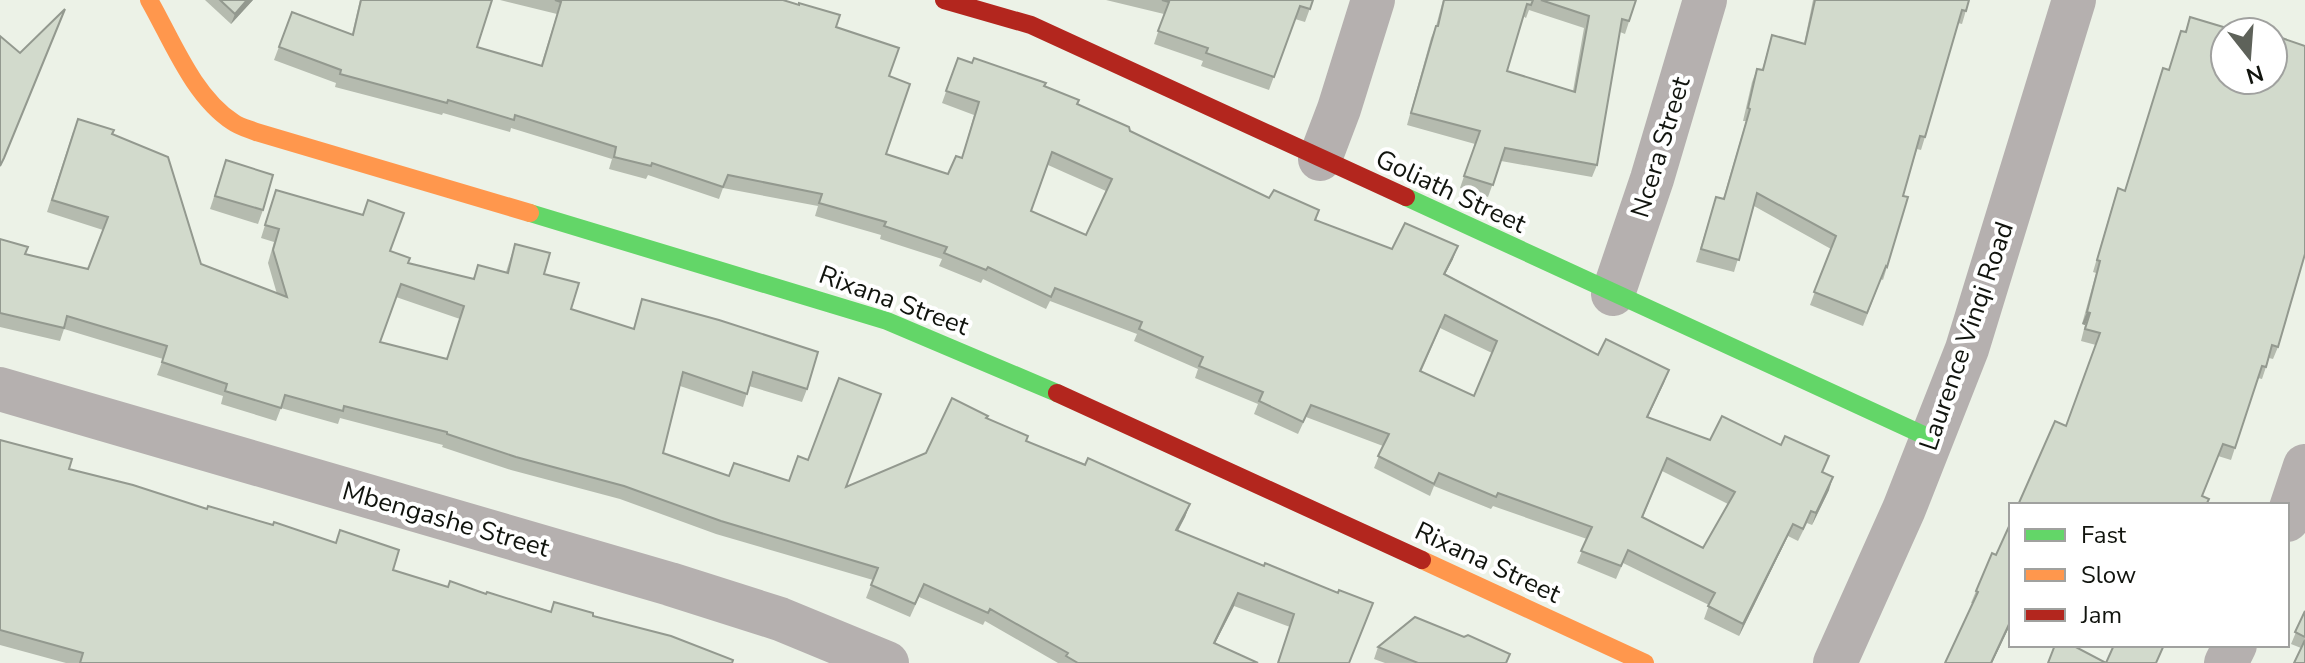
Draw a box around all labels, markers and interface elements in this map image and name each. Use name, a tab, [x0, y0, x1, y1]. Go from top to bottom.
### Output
north arrow	[2209, 16, 2289, 96]
text: N	[2242, 57, 2267, 91]
street label: Ncera Street	[1622, 72, 1699, 222]
street label: Goliath Street	[1370, 141, 1533, 242]
street label: Laurence Vinqi Road	[1911, 217, 2022, 455]
street label: Rixana Street	[814, 257, 974, 344]
street label: Mbengashe Street	[338, 473, 554, 566]
legend	[2009, 503, 2289, 647]
street label: Rixana Street	[1409, 513, 1567, 612]
text: Fast	[2081, 519, 2127, 551]
text: Slow	[2081, 559, 2136, 591]
text: Jam	[2080, 599, 2122, 631]

